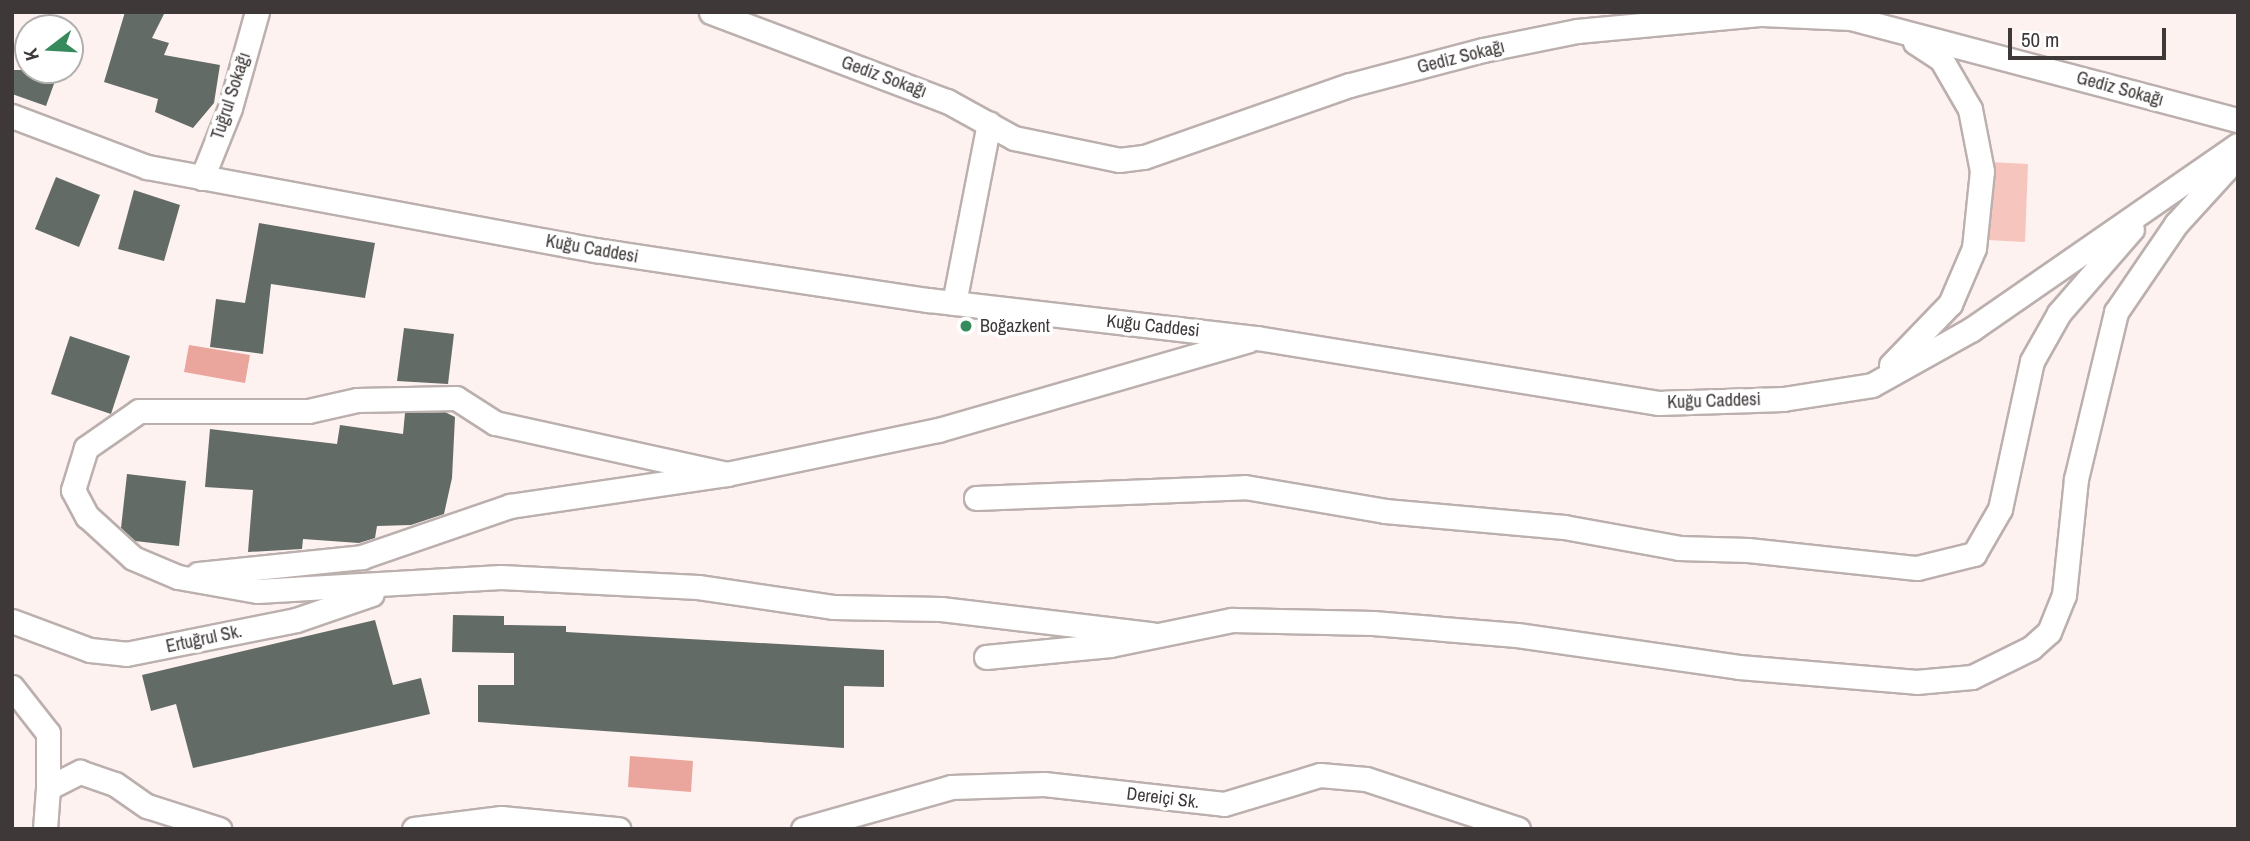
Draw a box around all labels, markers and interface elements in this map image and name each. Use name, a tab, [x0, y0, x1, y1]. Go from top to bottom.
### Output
north arrow	[14, 14, 84, 84]
scale bar	[2012, 14, 2170, 58]
text: 50 m	[2021, 25, 2059, 54]
street label: Gediz Sokağı	[1415, 36, 1507, 78]
text: K	[17, 45, 45, 64]
street label: Tuğrul Sokağı	[207, 50, 255, 142]
street label: Gediz Sokağı	[838, 52, 930, 102]
street label: Gediz Sokağı	[2074, 67, 2166, 111]
street label: Kuğu Caddesi	[544, 230, 640, 268]
street label: Kuğu Caddesi	[1105, 310, 1201, 342]
place label: Boğazkent	[980, 315, 1050, 337]
marker: Boğazkent	[958, 318, 974, 334]
street label: Kuğu Caddesi	[1667, 389, 1761, 413]
street label: Ertuğrul Sk.	[164, 620, 244, 658]
street label: Dereiçi Sk.	[1125, 783, 1201, 813]

